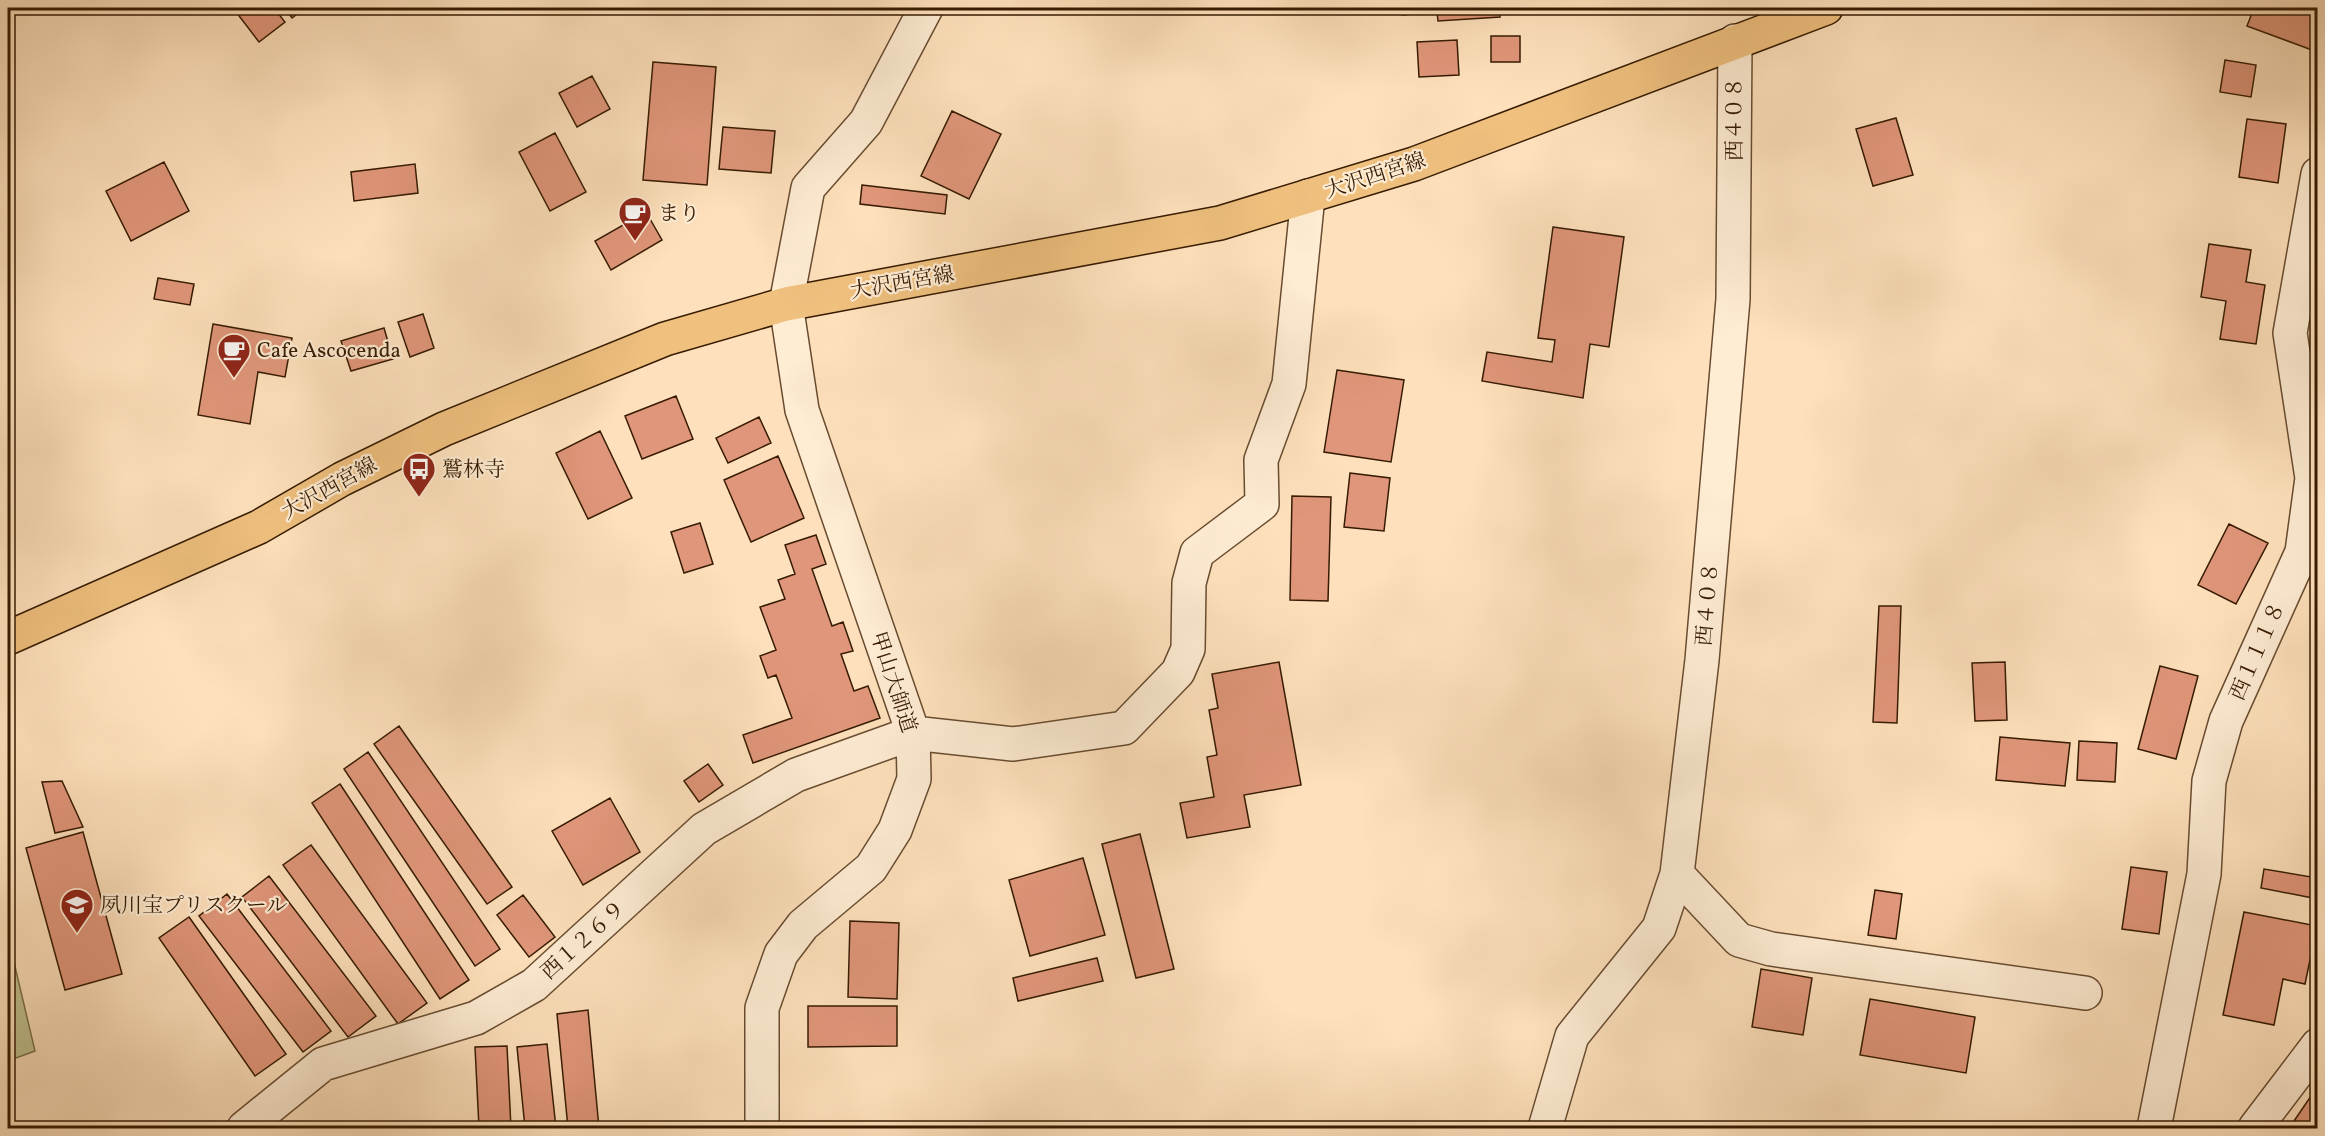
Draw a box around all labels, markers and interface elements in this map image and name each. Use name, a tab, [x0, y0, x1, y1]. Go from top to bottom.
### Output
street label: 西４０８	[1721, 77, 1750, 161]
street label: 大沢西宮線	[1321, 146, 1430, 206]
cafe icon: まり	[617, 195, 653, 242]
place label: まり	[658, 200, 700, 229]
street label: 大沢西宮線	[848, 260, 956, 307]
cafe icon: Cafe Ascocenda	[216, 332, 252, 379]
place label: Cafe Ascocenda	[257, 337, 401, 366]
street label: 大沢西宮線	[277, 451, 383, 527]
bus stop icon: 鷲林寺	[401, 451, 437, 498]
place label: 鷲林寺	[442, 456, 505, 485]
street label: 西４０８	[1690, 561, 1727, 647]
street label: 西１１１８	[2224, 598, 2293, 705]
street label: 甲山大師道	[863, 628, 923, 737]
school or university icon: 夙川宝プリスクール	[59, 887, 95, 934]
place label: 夙川宝プリスクール	[100, 892, 287, 921]
street label: 西１２６９	[535, 895, 633, 987]

